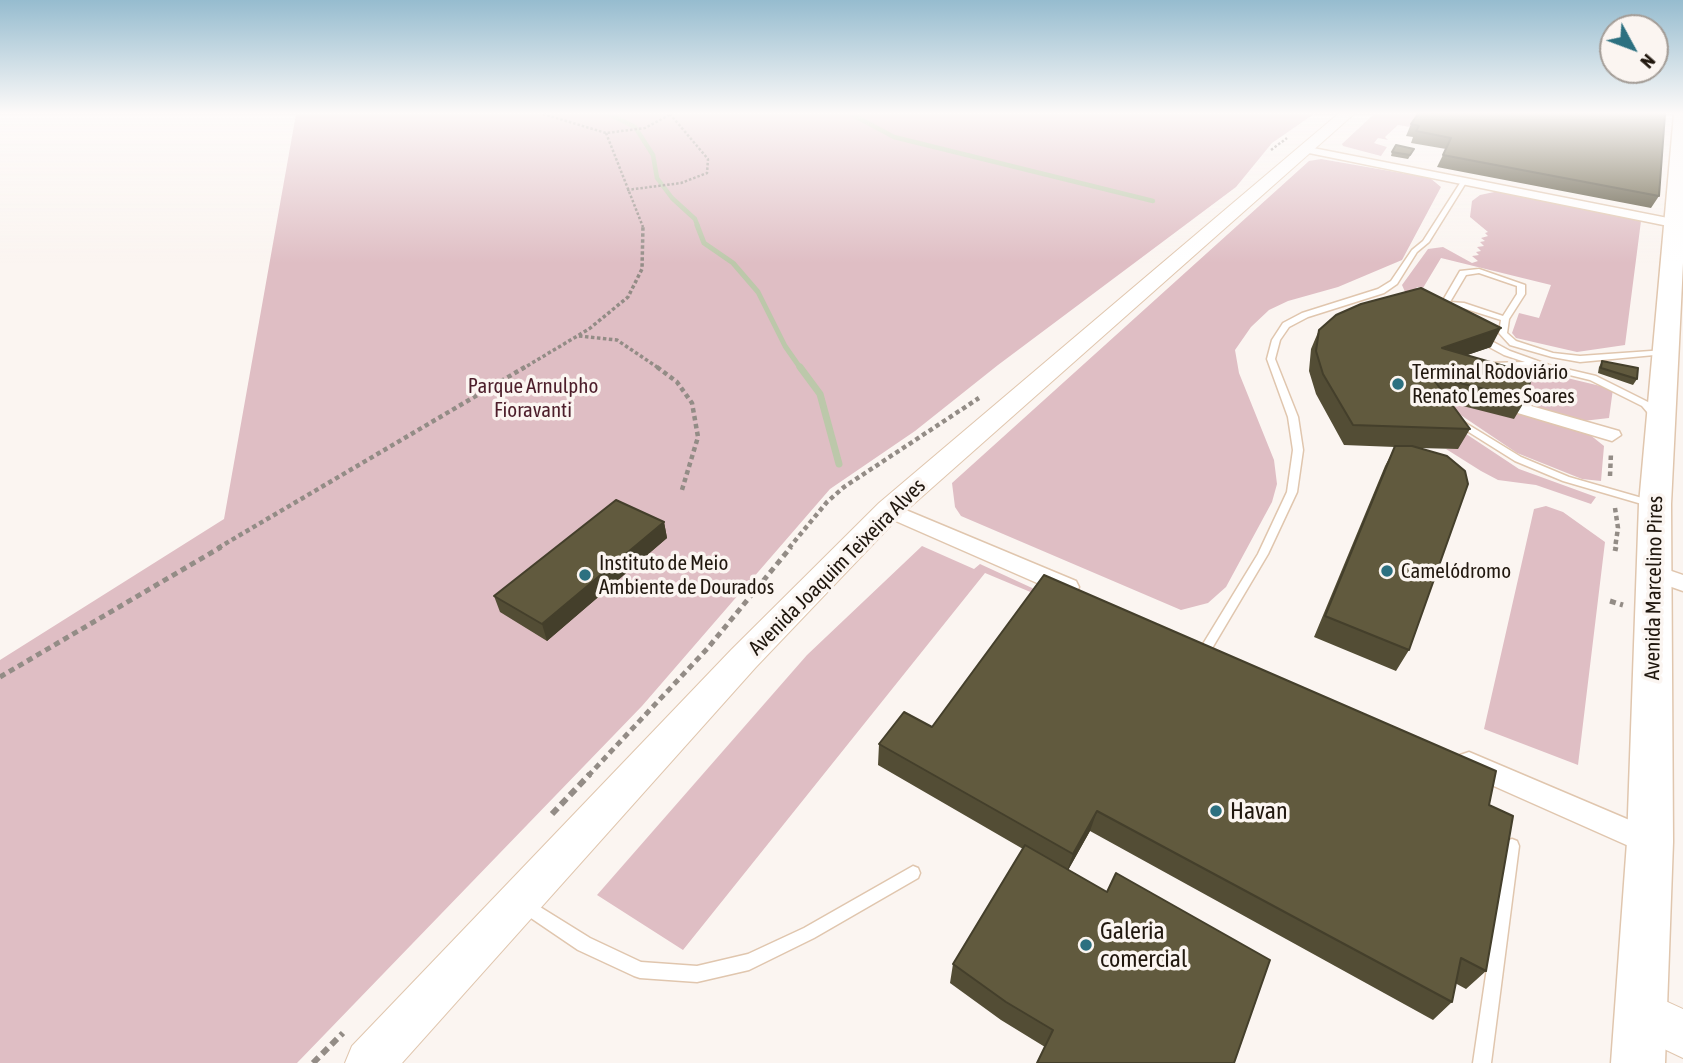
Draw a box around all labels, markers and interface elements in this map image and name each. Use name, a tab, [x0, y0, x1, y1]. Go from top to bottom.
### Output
north arrow	[1599, 14, 1669, 84]
text: N	[1636, 50, 1660, 73]
place label: Terminal Rodoviário Renato Lemes Soares	[1412, 359, 1575, 409]
park label: Parque Arnulpho Fioravanti	[468, 373, 598, 423]
marker: Terminal Rodoviário Renato Lemes Soares	[1390, 376, 1406, 392]
street label: Avenida Joaquim Teixeira Alves	[743, 473, 931, 661]
street label: Avenida Marcelino Pires	[1640, 496, 1668, 680]
place label: Instituto de Meio Ambiente de Dourados	[599, 550, 774, 600]
place label: Camelódromo	[1401, 558, 1511, 584]
marker: Camelódromo	[1379, 563, 1395, 579]
marker: Instituto de Meio Ambiente de Dourados	[577, 567, 593, 583]
place label: Havan	[1230, 797, 1288, 825]
marker: Havan	[1208, 803, 1224, 819]
place label: Galeria comercial	[1100, 917, 1187, 973]
marker: Galeria comercial	[1078, 937, 1094, 953]

